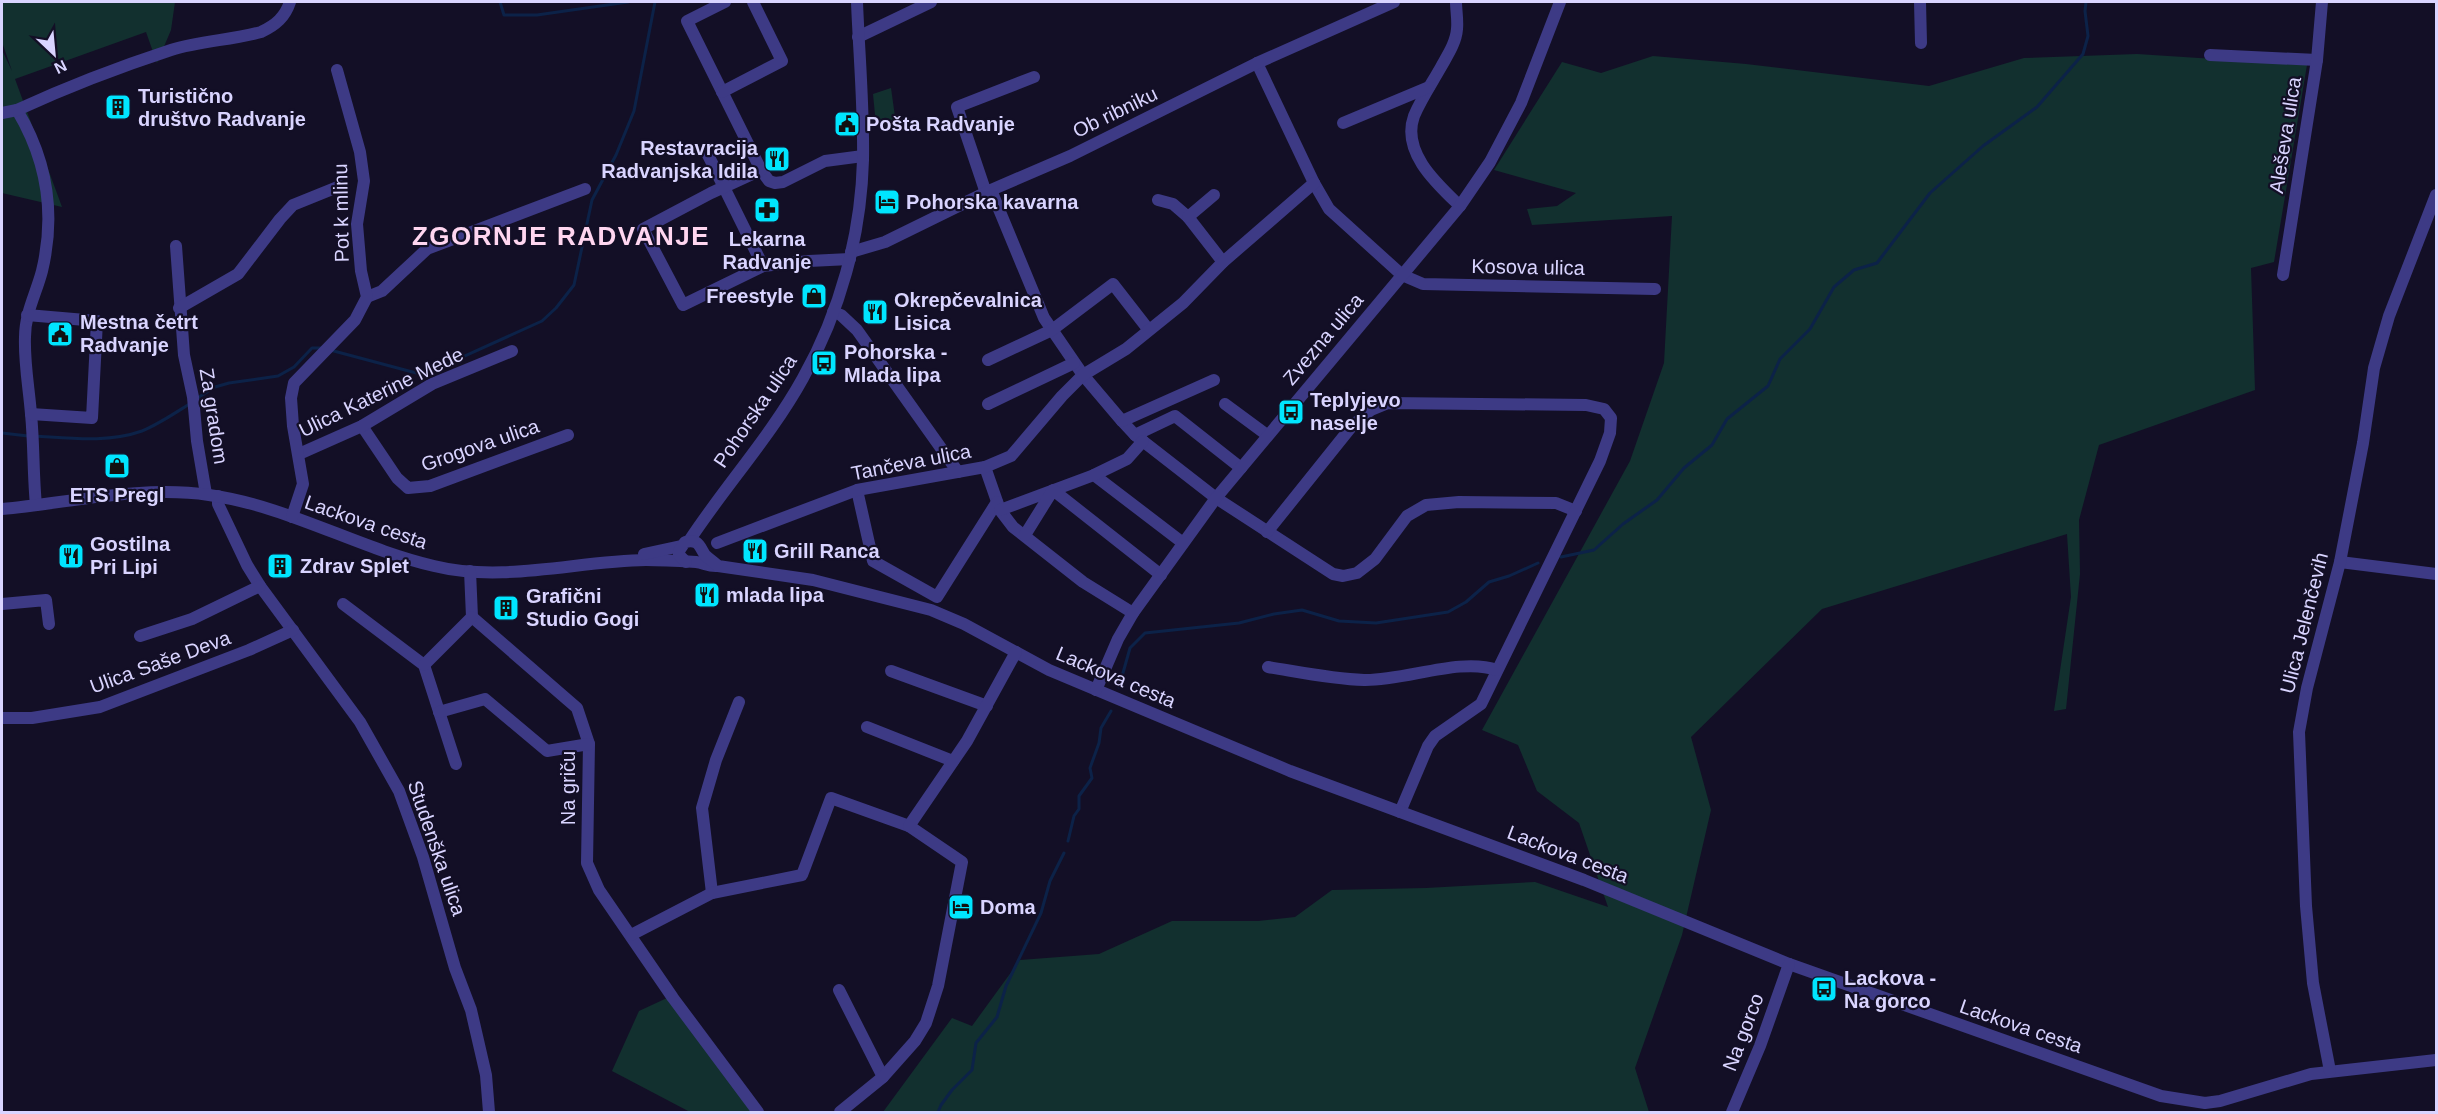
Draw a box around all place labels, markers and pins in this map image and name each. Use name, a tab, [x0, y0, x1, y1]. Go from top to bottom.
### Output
place label: Turistično društvo Radvanje	[138, 85, 306, 130]
building icon: Turistično društvo Radvanje	[103, 92, 133, 122]
public building icon: Pošta Radvanje	[832, 109, 862, 139]
place label: Pošta Radvanje	[866, 113, 1015, 135]
place label: Restavracija Radvanjska Idila	[601, 137, 759, 182]
restaurant icon: Restavracija Radvanjska Idila	[762, 144, 792, 174]
hotel icon: Pohorska kavarna	[872, 187, 902, 217]
place label: Pohorska kavarna	[906, 191, 1079, 213]
pharmacy icon: Lekarna Radvanje	[752, 195, 782, 225]
place label: Lekarna Radvanje	[723, 228, 811, 273]
shop icon: Freestyle	[799, 281, 829, 311]
place label: Freestyle	[706, 285, 794, 307]
place label: Okrepčevalnica Lisica	[894, 289, 1043, 334]
restaurant icon: Okrepčevalnica Lisica	[860, 297, 890, 327]
place label: Mestna četrt Radvanje	[80, 311, 198, 356]
public building icon: Mestna četrt Radvanje	[45, 319, 75, 349]
place label: Pohorska - Mlada lipa	[844, 341, 947, 386]
bus stop icon: Pohorska - Mlada lipa	[809, 348, 839, 378]
place label: Teplyjevo naselje	[1310, 389, 1401, 434]
bus stop icon: Teplyjevo naselje	[1276, 397, 1306, 427]
shop icon: ETS Pregl	[102, 451, 132, 481]
place label: ETS Pregl	[70, 484, 164, 506]
place label: Gostilna Pri Lipi	[90, 533, 171, 578]
restaurant icon: Grill Ranca	[740, 536, 770, 566]
place label: Grill Ranca	[774, 540, 880, 562]
restaurant icon: Gostilna Pri Lipi	[56, 541, 86, 571]
building icon: Zdrav Splet	[265, 551, 295, 581]
place label: Zdrav Splet	[300, 555, 409, 577]
restaurant icon: mlada lipa	[692, 580, 722, 610]
place label: mlada lipa	[726, 584, 825, 606]
place label: Grafični Studio Gogi	[526, 585, 639, 630]
building icon: Grafični Studio Gogi	[491, 593, 521, 623]
hotel icon: Doma	[946, 892, 976, 922]
place label: Doma	[980, 896, 1036, 918]
place label: Lackova - Na gorco	[1844, 967, 1936, 1012]
bus stop icon: Lackova - Na gorco	[1809, 974, 1839, 1004]

